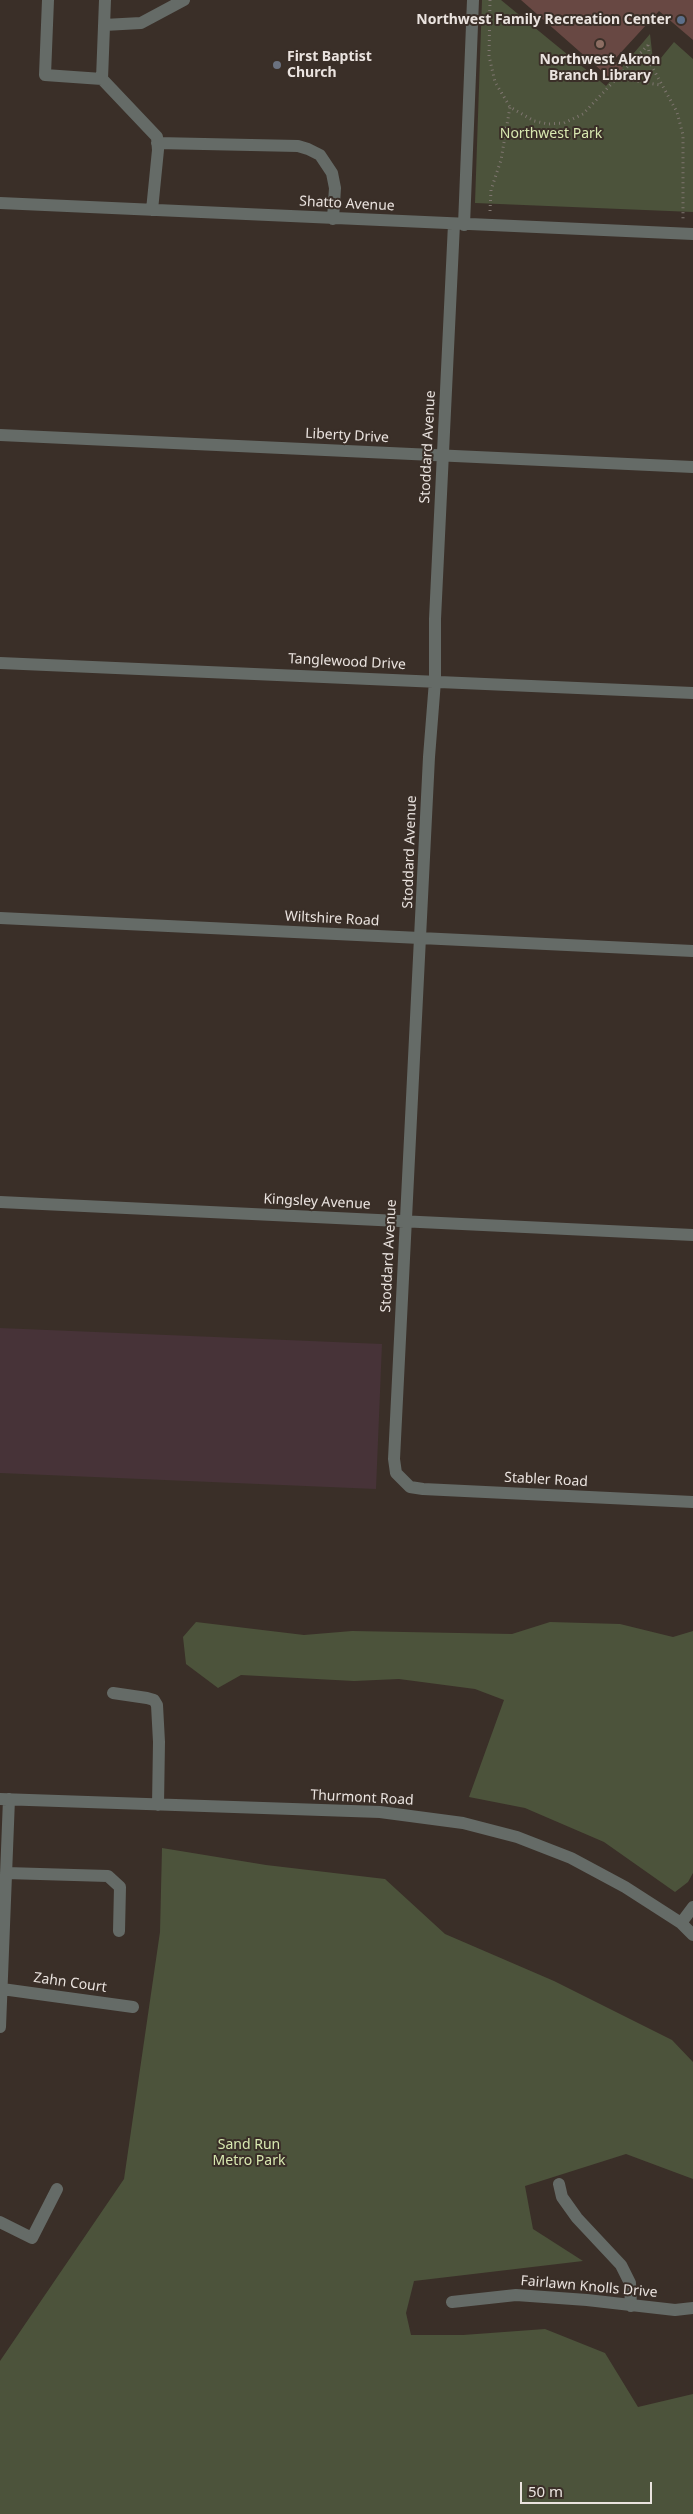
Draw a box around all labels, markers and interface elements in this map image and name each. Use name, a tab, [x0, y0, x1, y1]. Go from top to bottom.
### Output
place label: Northwest Family Recreation Center	[416, 12, 671, 28]
marker: Northwest Family Recreation Center	[675, 14, 687, 26]
marker: Northwest Akron Branch Library	[594, 38, 606, 50]
place label: First Baptist Church	[287, 49, 372, 82]
place label: Northwest Akron Branch Library	[540, 52, 660, 84]
marker: First Baptist Church	[271, 59, 283, 71]
park label: Northwest Park	[500, 126, 602, 142]
street label: Shatto Avenue	[299, 193, 395, 215]
street label: Stoddard Avenue	[417, 390, 439, 504]
street label: Liberty Drive	[305, 425, 389, 447]
street label: Tanglewood Drive	[288, 651, 406, 673]
street label: Stoddard Avenue	[400, 795, 420, 909]
street label: Wiltshire Road	[284, 908, 380, 930]
street label: Kingsley Avenue	[263, 1191, 371, 1213]
street label: Stoddard Avenue	[378, 1199, 400, 1313]
street label: Stabler Road	[504, 1469, 588, 1491]
street label: Thurmont Road	[310, 1787, 414, 1809]
street label: Zahn Court	[32, 1970, 108, 1996]
park label: Sand Run Metro Park	[213, 2137, 285, 2170]
street label: Fairlawn Knolls Drive	[520, 2273, 658, 2301]
scale bar	[523, 2472, 656, 2504]
text: 50 m	[528, 2481, 563, 2501]

